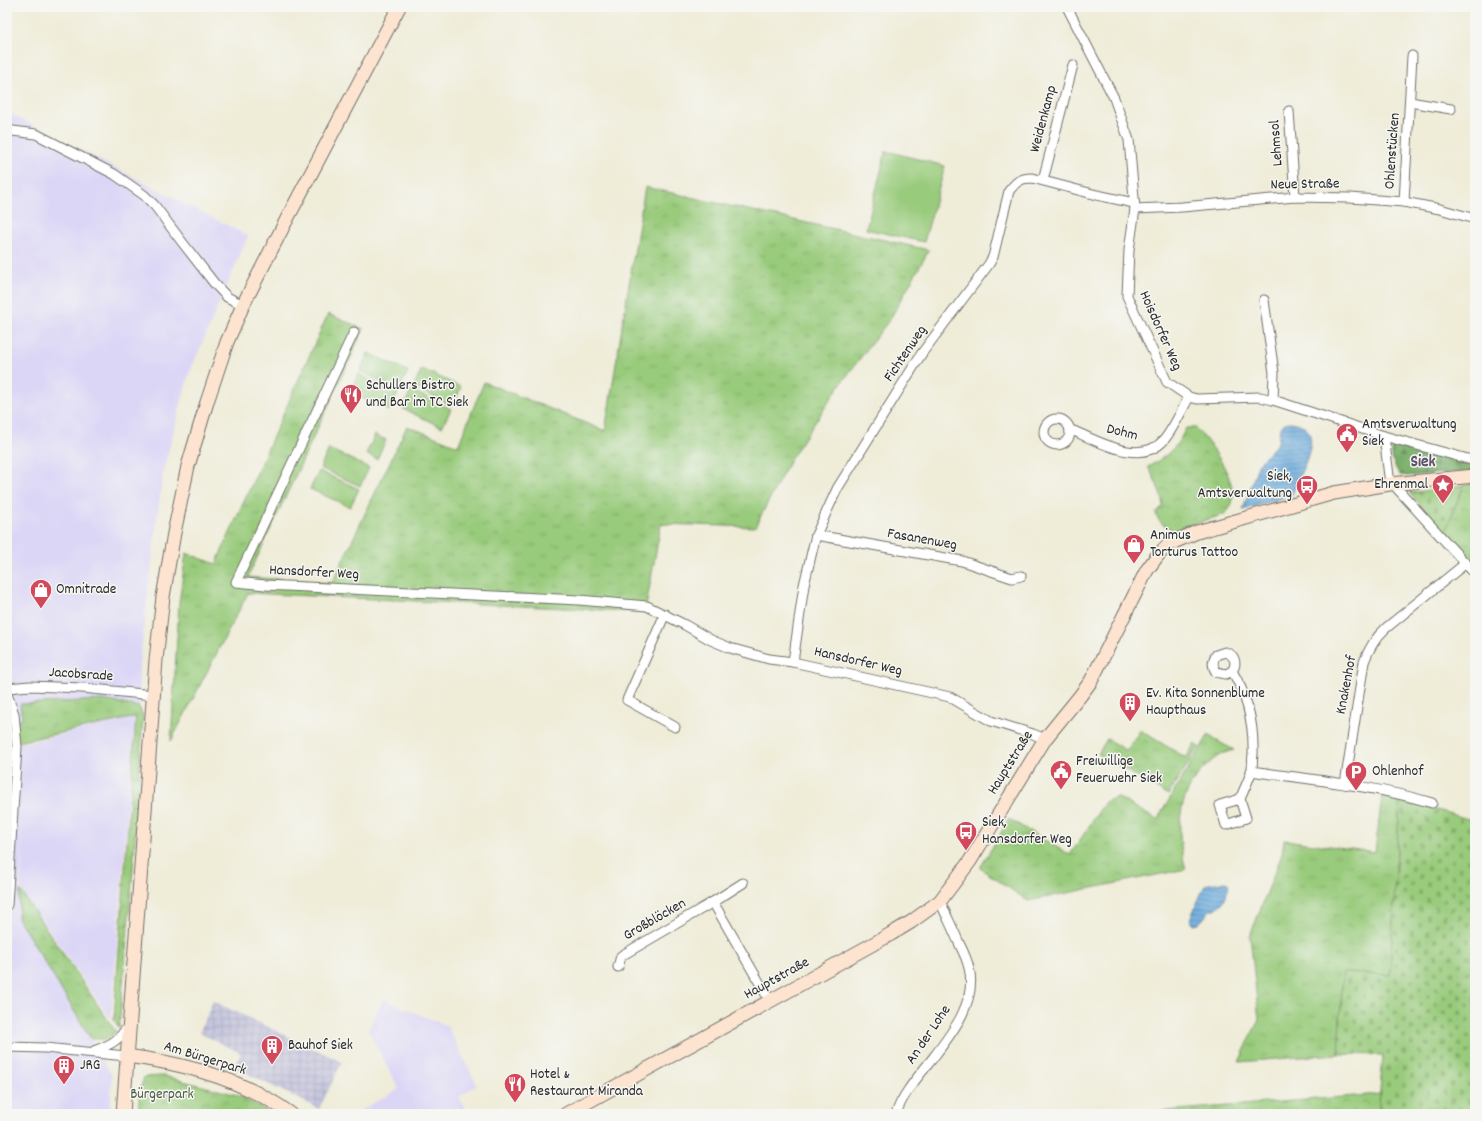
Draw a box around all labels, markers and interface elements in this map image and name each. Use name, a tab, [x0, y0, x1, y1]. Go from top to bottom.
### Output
street label: Weidenkamp	[1024, 83, 1064, 155]
street label: Ohlenstücken	[1379, 112, 1407, 190]
street label: Lehmsol	[1264, 119, 1290, 167]
street label: Neue Straße	[1270, 173, 1340, 197]
street label: Hoisdorfer Weg	[1133, 288, 1187, 374]
street label: Fichtenweg	[879, 321, 933, 387]
place label: Schullers Bistro und Bar im TC Siek	[366, 375, 468, 414]
restaurant icon: Schullers Bistro und Bar im TC Siek	[338, 382, 364, 415]
place label: Amtsverwaltung Siek	[1362, 414, 1457, 453]
street label: Dohm	[1104, 419, 1140, 447]
public building icon: Amtsverwaltung Siek	[1334, 421, 1360, 454]
district label: Siek	[1410, 451, 1436, 475]
place label: Siek, Amtsverwaltung	[1197, 466, 1292, 505]
place icon: Ehrenmal	[1430, 472, 1456, 505]
bus stop icon: Siek, Amtsverwaltung	[1294, 473, 1320, 506]
place label: Ehrenmal	[1374, 474, 1428, 496]
street label: Fasanenweg	[885, 523, 959, 557]
place label: Animus Torturus Tattoo	[1150, 525, 1238, 564]
shop icon: Animus Torturus Tattoo	[1121, 532, 1147, 565]
street label: Hansdorfer Weg	[269, 560, 359, 586]
shop icon: Omnitrade	[28, 577, 54, 610]
place label: Omnitrade	[56, 579, 117, 601]
street label: Hansdorfer Weg	[812, 641, 904, 683]
street label: Knakenhof	[1331, 653, 1364, 716]
street label: Jacobsrade	[48, 662, 114, 688]
place label: Ev. Kita Sonnenblume Haupthaus	[1146, 683, 1265, 722]
building icon: Ev. Kita Sonnenblume Haupthaus	[1117, 690, 1143, 723]
street label: Hauptstraße	[983, 726, 1040, 799]
place label: Freiwillige Feuerwehr Siek	[1076, 751, 1162, 790]
public building icon: Freiwillige Feuerwehr Siek	[1048, 758, 1074, 791]
parking icon: Ohlenhof	[1343, 759, 1369, 792]
place label: Ohlenhof	[1372, 761, 1424, 783]
place label: Siek, Hansdorfer Weg	[982, 812, 1072, 851]
bus stop icon: Siek, Hansdorfer Weg	[953, 819, 979, 852]
street label: Großblöcken	[619, 893, 691, 947]
street label: Hauptstraße	[740, 952, 814, 1006]
street label: An der Lohe	[901, 1001, 957, 1069]
building icon: Bauhof Siek	[259, 1033, 285, 1066]
place label: Bauhof Siek	[288, 1035, 353, 1057]
street label: Am Bürgerpark	[161, 1036, 249, 1082]
building icon: JRG	[51, 1053, 77, 1086]
place label: JRG	[80, 1055, 100, 1077]
place label: Hotel & Restaurant Miranda	[530, 1064, 644, 1103]
restaurant icon: Hotel & Restaurant Miranda	[502, 1071, 528, 1104]
park label: Bürgerpark	[130, 1084, 194, 1106]

